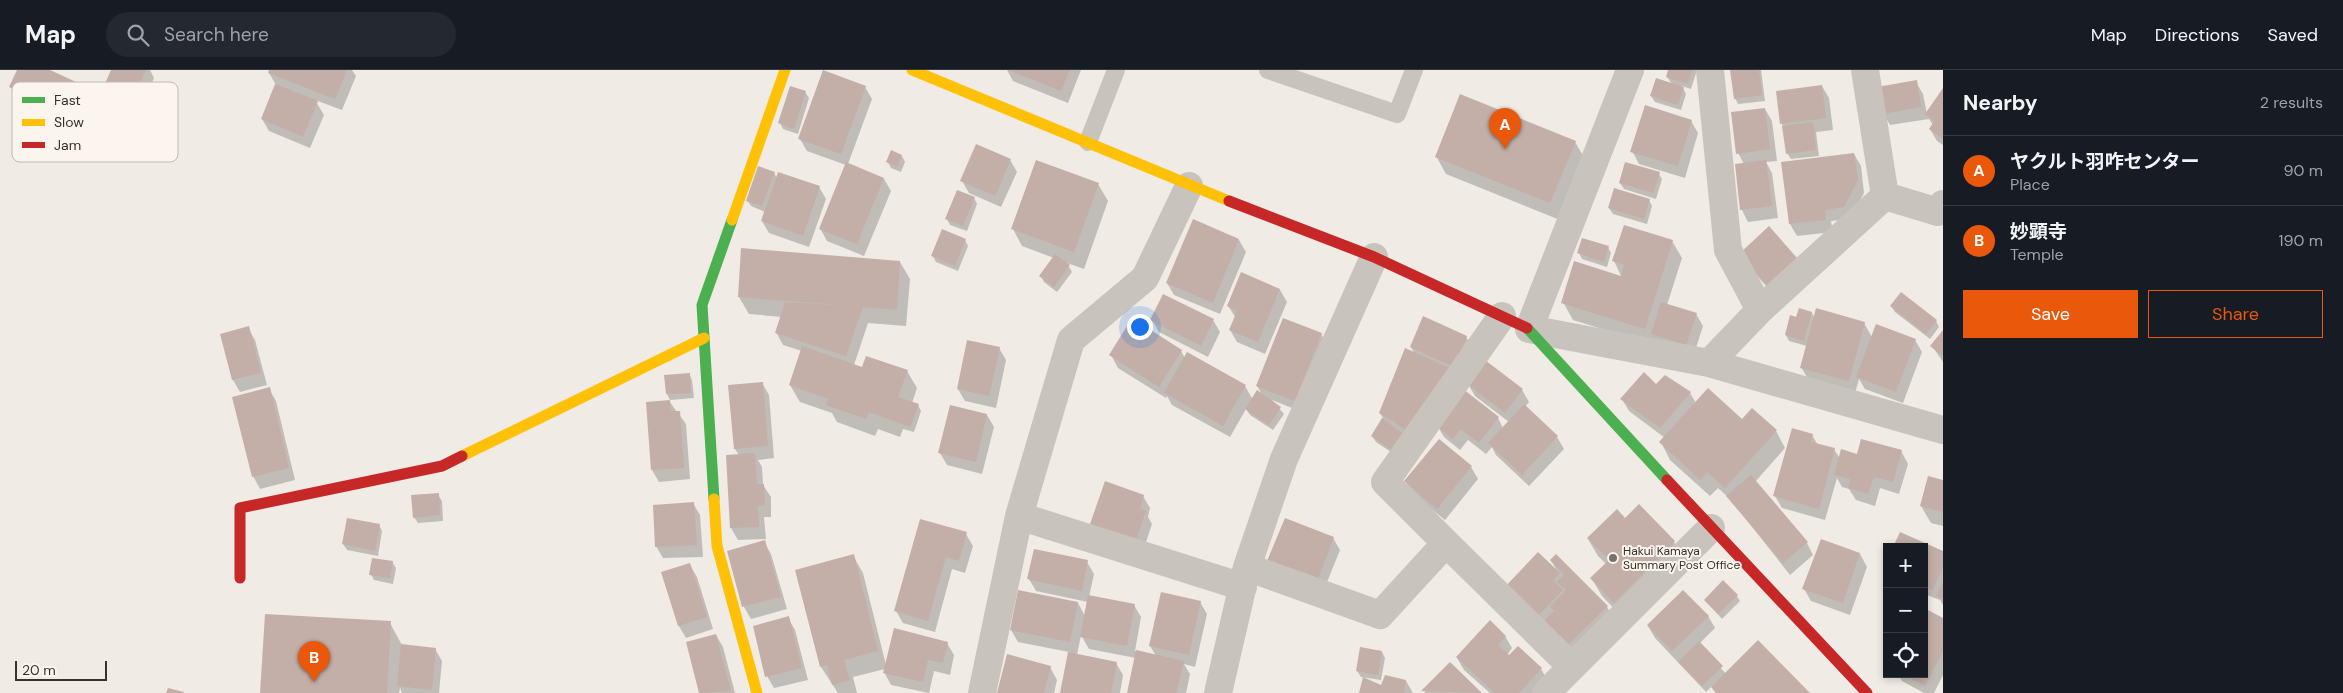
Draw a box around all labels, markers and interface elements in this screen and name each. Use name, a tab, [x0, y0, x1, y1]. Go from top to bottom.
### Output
search box	[106, 12, 456, 57]
text: Map	[25, 19, 76, 50]
icon: search	[124, 21, 152, 49]
text: Search here	[164, 22, 269, 47]
text: Map	[2091, 23, 2127, 47]
text: Directions	[2155, 23, 2240, 47]
text: Saved	[2268, 23, 2318, 47]
legend	[12, 82, 178, 162]
text: Nearby	[1963, 89, 2037, 117]
text: Fast	[54, 91, 81, 109]
text: 2 results	[2260, 92, 2323, 113]
pin: A	[1489, 108, 1521, 149]
text: Slow	[54, 113, 84, 131]
text: Jam	[54, 136, 81, 154]
text: ヤクルト羽咋センター	[2010, 149, 2199, 174]
text: A	[1973, 160, 1985, 181]
text: 90 m	[2283, 160, 2323, 181]
text: Place	[2010, 174, 2050, 195]
text: 妙顕寺	[2010, 219, 2067, 244]
text: B	[1974, 230, 1984, 251]
text: 190 m	[2279, 230, 2323, 251]
text: Temple	[2010, 244, 2064, 265]
button: Save	[1963, 290, 2138, 338]
button: Share	[2148, 290, 2323, 338]
your location	[1127, 314, 1153, 340]
place label: Hakui Kamaya Summary Post Office	[1623, 543, 1740, 573]
map controls	[1883, 543, 1928, 678]
button: +	[1883, 543, 1928, 588]
marker: Hakui Kamaya Summary Post Office	[1607, 552, 1619, 564]
button: −	[1883, 588, 1928, 633]
button: locate	[1883, 633, 1928, 678]
pin: B	[298, 641, 330, 682]
scale bar	[15, 658, 108, 681]
text: 20 m	[22, 661, 56, 679]

